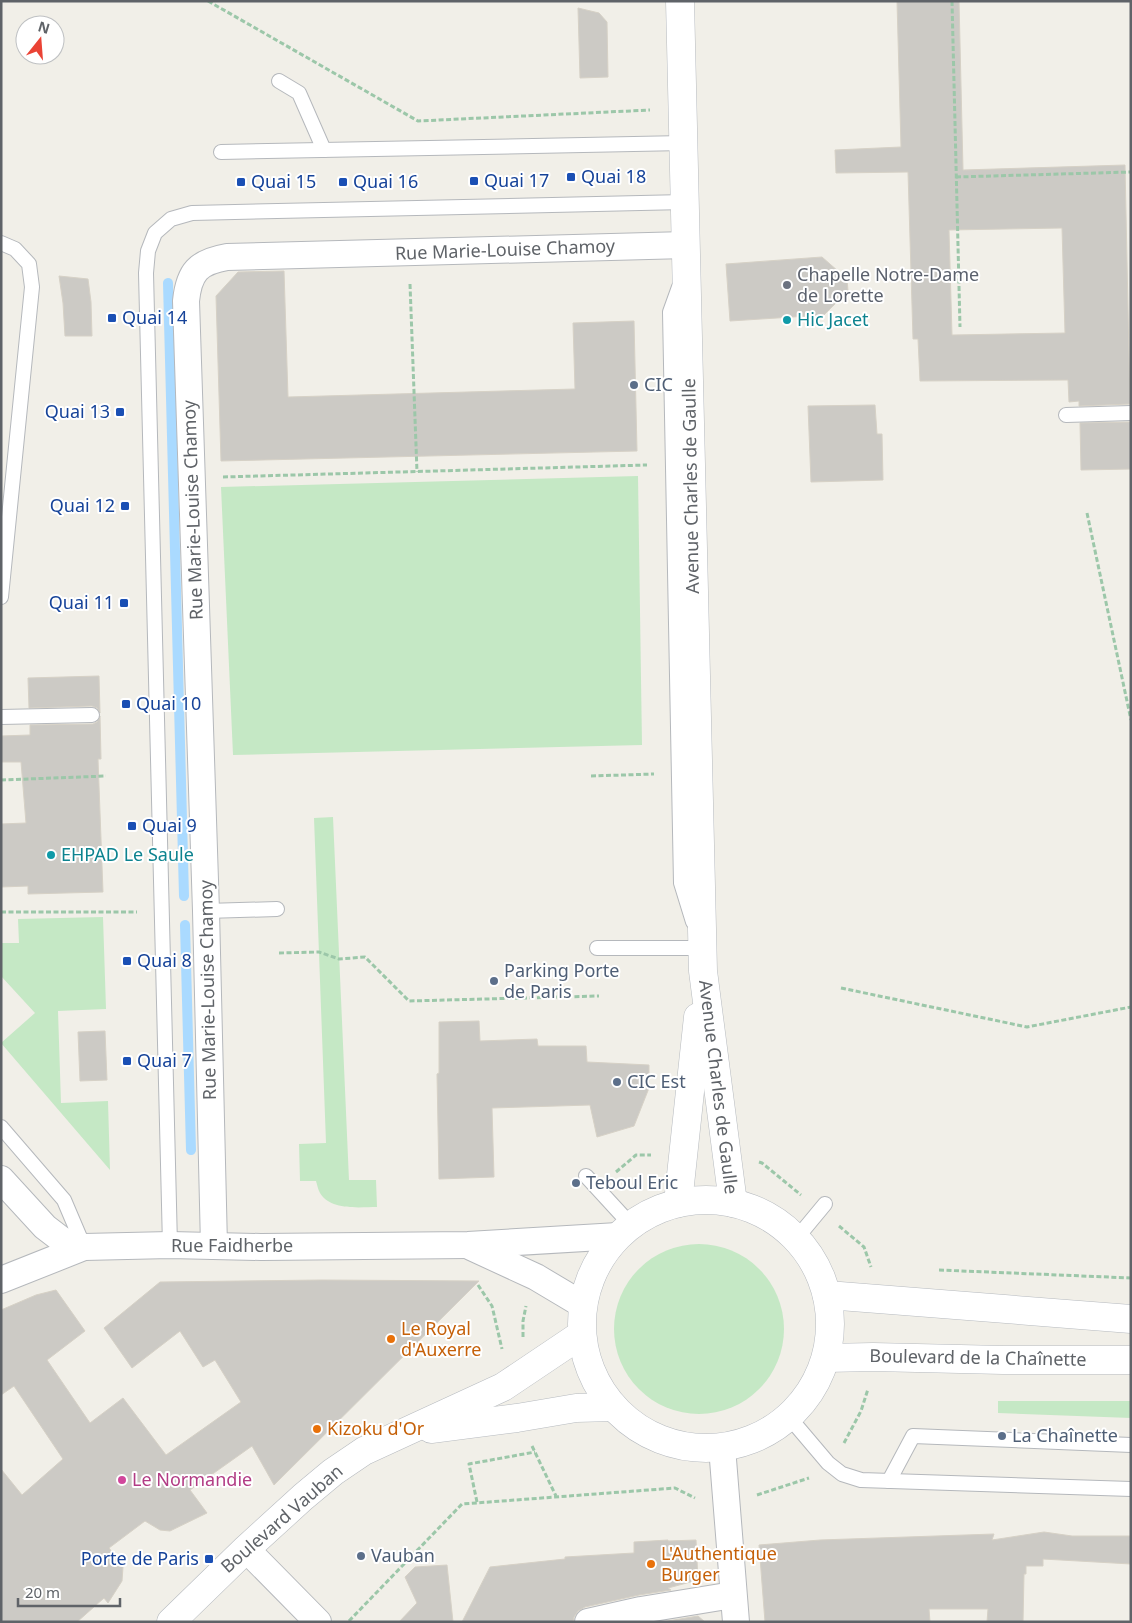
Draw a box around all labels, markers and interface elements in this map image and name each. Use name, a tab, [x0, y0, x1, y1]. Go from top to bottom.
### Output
north arrow	[15, 15, 65, 65]
text: N	[36, 16, 52, 38]
place label: Quai 18	[581, 164, 646, 188]
place label: Quai 17	[484, 168, 549, 192]
place label: Quai 15	[251, 169, 316, 193]
place label: Quai 16	[353, 169, 418, 193]
marker: Quai 18	[565, 171, 577, 183]
marker: Quai 17	[468, 175, 480, 187]
marker: Quai 15	[235, 176, 247, 188]
marker: Quai 16	[337, 176, 349, 188]
street label: Rue Marie-Louise Chamoy	[394, 233, 616, 265]
place label: Chapelle Notre-Dame de Lorette	[797, 262, 979, 307]
marker: Chapelle Notre-Dame de Lorette	[781, 279, 793, 291]
place label: Quai 14	[122, 305, 187, 329]
place label: Hic Jacet	[797, 307, 869, 331]
marker: Quai 14	[106, 312, 118, 324]
marker: Hic Jacet	[781, 314, 793, 326]
place label: CIC	[644, 372, 673, 396]
street label: Avenue Charles de Gaulle	[676, 378, 704, 594]
marker: CIC	[628, 379, 640, 391]
place label: Quai 13	[45, 399, 110, 423]
street label: Rue Marie-Louise Chamoy	[176, 399, 208, 621]
marker: Quai 13	[114, 406, 126, 418]
place label: Quai 12	[50, 493, 115, 517]
marker: Quai 12	[119, 500, 131, 512]
place label: Quai 11	[49, 590, 114, 614]
marker: Quai 11	[118, 597, 130, 609]
place label: Quai 10	[136, 691, 201, 715]
marker: Quai 10	[120, 698, 132, 710]
place label: Quai 9	[142, 813, 197, 837]
marker: Quai 9	[126, 820, 138, 832]
place label: EHPAD Le Saule	[61, 842, 194, 866]
marker: EHPAD Le Saule	[45, 849, 57, 861]
street label: Rue Marie-Louise Chamoy	[193, 879, 221, 1100]
place label: Quai 8	[137, 948, 192, 972]
marker: Quai 8	[121, 955, 133, 967]
place label: Parking Porte de Paris	[504, 958, 619, 1003]
marker: Parking Porte de Paris	[488, 975, 500, 987]
street label: Avenue Charles de Gaulle	[694, 978, 744, 1195]
place label: Quai 7	[137, 1048, 192, 1072]
marker: Quai 7	[121, 1055, 133, 1067]
place label: CIC Est	[627, 1069, 686, 1093]
marker: CIC Est	[611, 1076, 623, 1088]
place label: Teboul Eric	[586, 1170, 678, 1194]
marker: Teboul Eric	[570, 1177, 582, 1189]
street label: Rue Faidherbe	[171, 1233, 293, 1257]
place label: Le Royal d'Auxerre	[401, 1316, 481, 1361]
marker: Le Royal d'Auxerre	[385, 1333, 397, 1345]
street label: Boulevard de la Chaînette	[869, 1343, 1087, 1371]
place label: Kizoku d'Or	[327, 1416, 425, 1440]
marker: Kizoku d'Or	[311, 1423, 323, 1435]
place label: La Chaînette	[1012, 1423, 1118, 1447]
marker: La Chaînette	[996, 1430, 1008, 1442]
street label: Boulevard Vauban	[215, 1459, 347, 1578]
place label: Le Normandie	[132, 1467, 252, 1491]
marker: Le Normandie	[116, 1474, 128, 1486]
place label: L'Authentique Burger	[661, 1541, 777, 1586]
place label: Vauban	[371, 1543, 435, 1567]
place label: Porte de Paris	[81, 1546, 199, 1570]
marker: Vauban	[355, 1550, 367, 1562]
marker: Porte de Paris	[203, 1553, 215, 1565]
marker: L'Authentique Burger	[645, 1558, 657, 1570]
scale bar	[18, 1576, 120, 1608]
text: 20 m	[25, 1582, 60, 1602]

